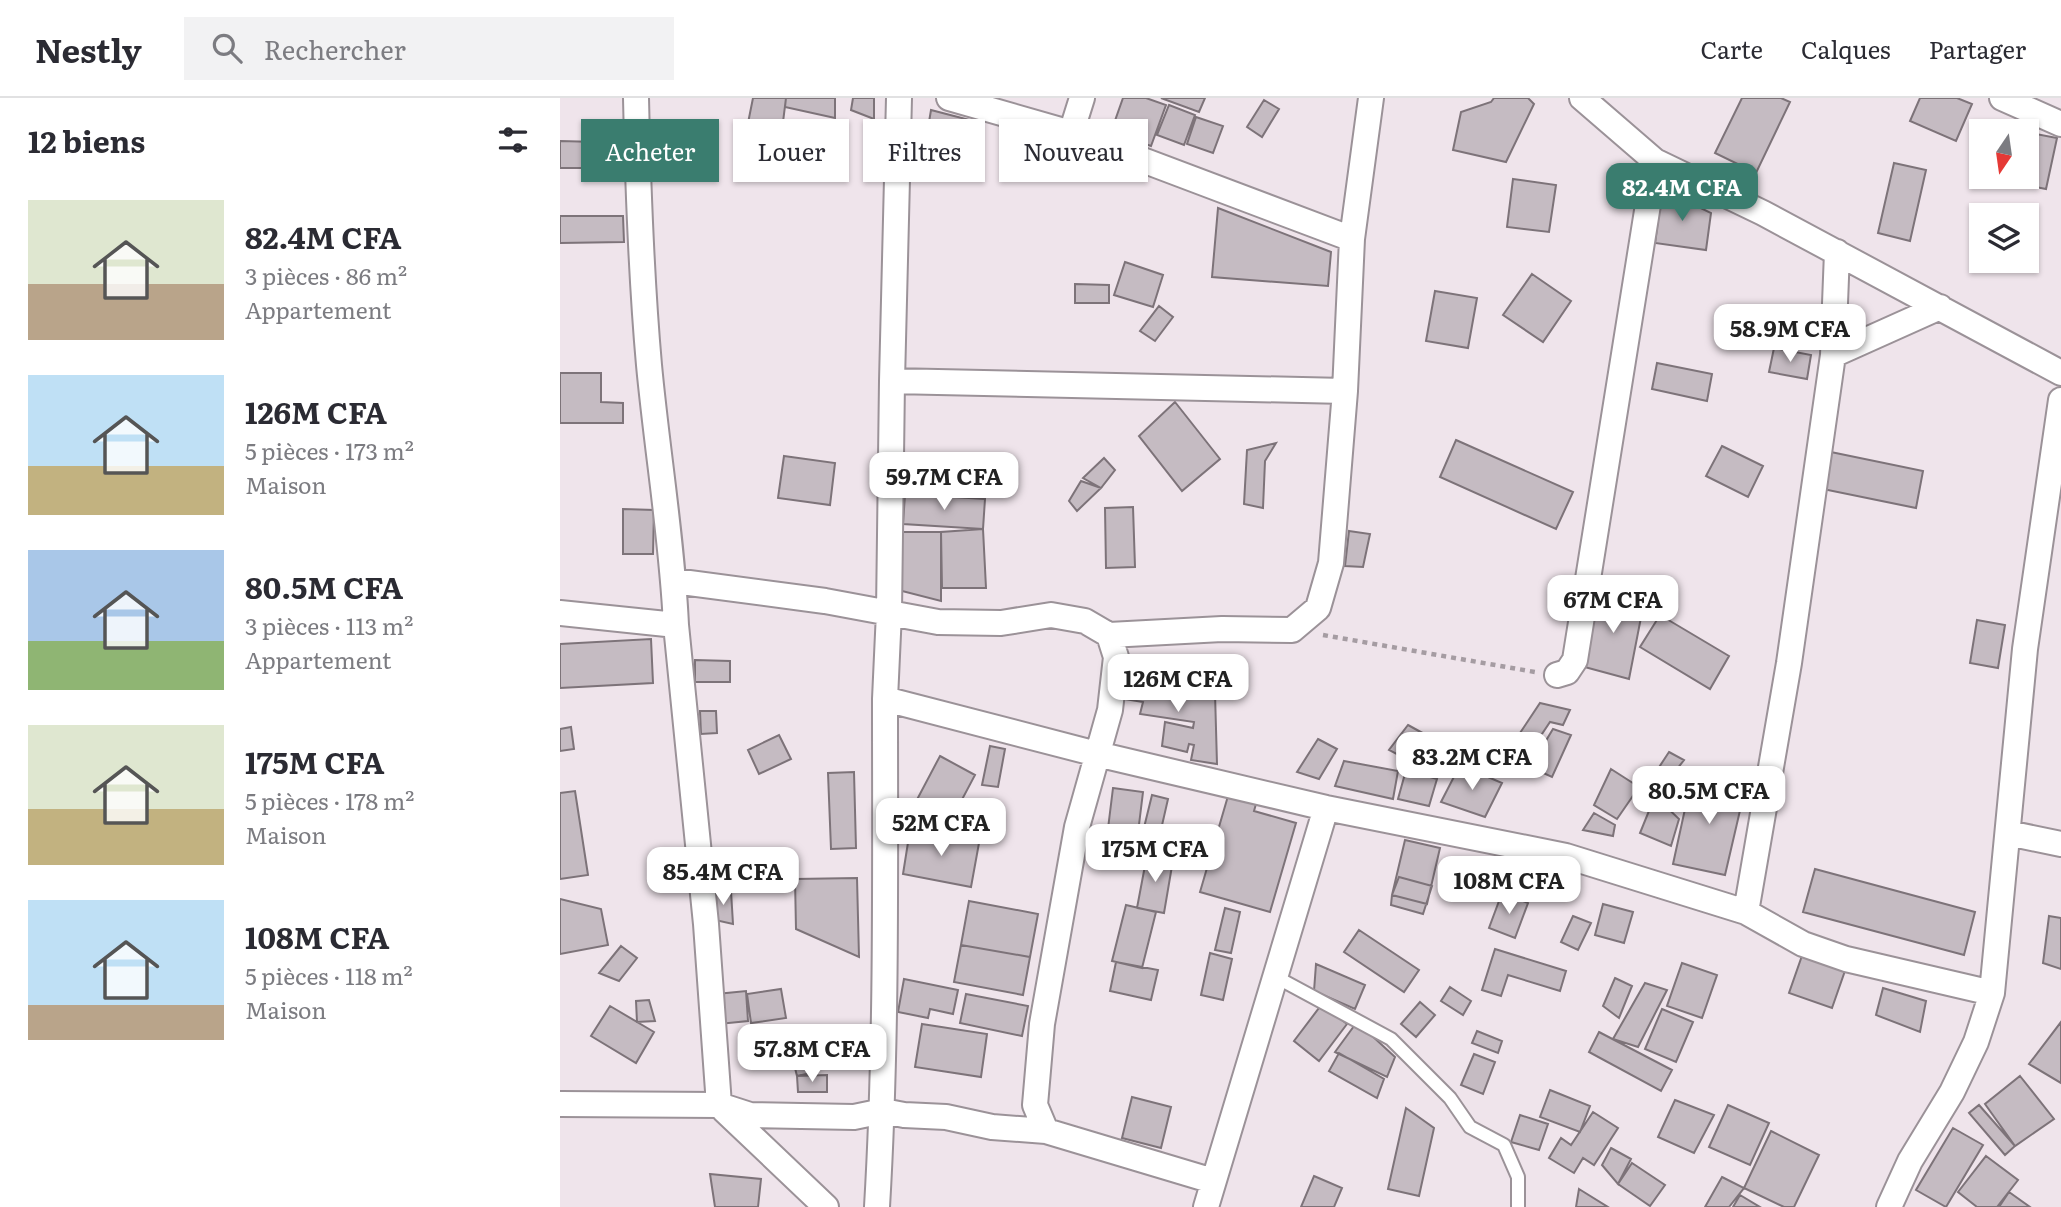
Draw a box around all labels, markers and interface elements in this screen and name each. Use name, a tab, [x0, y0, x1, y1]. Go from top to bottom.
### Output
search box	[184, 17, 674, 80]
text: Nestly	[35, 24, 142, 73]
icon: search	[208, 29, 246, 67]
text: Rechercher	[264, 29, 406, 68]
text: Carte	[1700, 31, 1763, 66]
text: Calques	[1801, 31, 1891, 66]
text: Partager	[1929, 31, 2026, 66]
text: 12 biens	[28, 118, 145, 162]
chip: Acheter	[581, 119, 719, 182]
chip: Louer	[733, 119, 849, 182]
chip: Filtres	[863, 119, 985, 182]
chip: Nouveau	[999, 119, 1148, 182]
north arrow	[1969, 119, 2039, 189]
map controls	[1969, 119, 2039, 273]
icon: filters	[494, 121, 532, 159]
pin: 82.4M CFA	[1602, 164, 1762, 223]
text: 82.4M CFA	[1622, 169, 1742, 203]
button: layers	[1969, 203, 2039, 273]
text: 82.4M CFA	[245, 214, 402, 258]
icon: home	[84, 228, 168, 312]
text: 3 pièces · 86 m²	[245, 258, 407, 292]
text: Appartement	[245, 292, 391, 326]
pin: 58.9M CFA	[1710, 304, 1870, 364]
text: 58.9M CFA	[1730, 310, 1850, 344]
text: 126M CFA	[245, 389, 387, 433]
icon: home	[84, 403, 168, 487]
text: 5 pièces · 173 m²	[245, 433, 414, 467]
pin: 59.7M CFA	[864, 452, 1024, 512]
text: 59.7M CFA	[885, 458, 1003, 492]
text: Maison	[245, 467, 327, 501]
text: 80.5M CFA	[245, 564, 403, 608]
pin: 67M CFA	[1548, 575, 1678, 635]
icon: home	[84, 578, 168, 662]
text: 67M CFA	[1563, 581, 1663, 615]
text: 3 pièces · 113 m²	[245, 608, 413, 642]
text: Appartement	[245, 642, 391, 676]
pin: 126M CFA	[1106, 654, 1250, 714]
text: 126M CFA	[1124, 660, 1232, 694]
pin: 83.2M CFA	[1392, 732, 1552, 792]
text: 83.2M CFA	[1412, 738, 1532, 772]
text: 175M CFA	[245, 739, 385, 783]
icon: home	[84, 753, 168, 837]
pin: 80.5M CFA	[1629, 766, 1789, 826]
text: 80.5M CFA	[1648, 772, 1770, 806]
text: 5 pièces · 178 m²	[245, 783, 414, 817]
pin: 52M CFA	[876, 798, 1006, 858]
text: 52M CFA	[892, 804, 990, 838]
text: Maison	[245, 817, 327, 851]
pin: 175M CFA	[1083, 824, 1227, 884]
text: 175M CFA	[1102, 830, 1209, 864]
pin: 85.4M CFA	[643, 848, 803, 907]
text: 85.4M CFA	[663, 853, 783, 887]
pin: 108M CFA	[1437, 856, 1581, 916]
text: 108M CFA	[1454, 862, 1564, 896]
text: 108M CFA	[245, 914, 390, 958]
icon: home	[84, 928, 168, 1012]
text: 5 pièces · 118 m²	[245, 958, 413, 992]
text: Maison	[245, 992, 327, 1026]
pin: 57.8M CFA	[732, 1024, 892, 1084]
text: 57.8M CFA	[754, 1030, 870, 1064]

